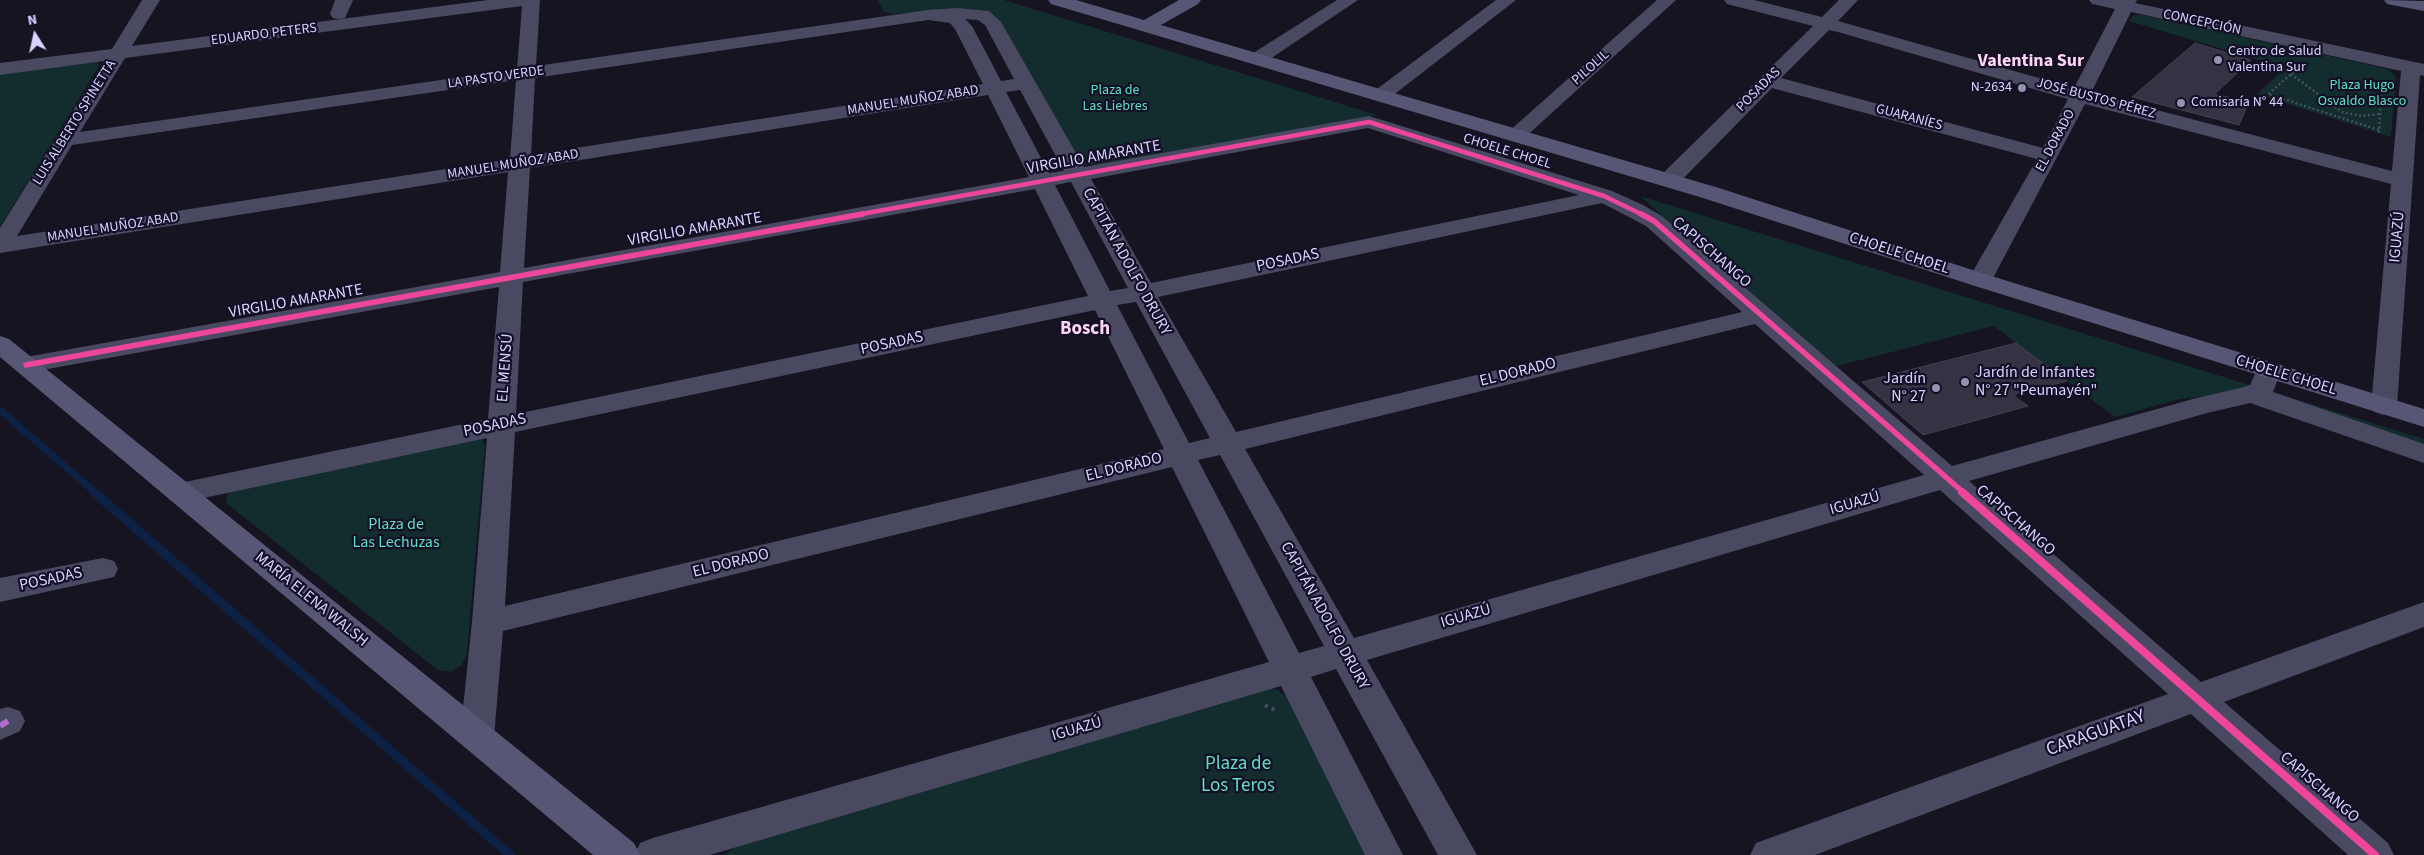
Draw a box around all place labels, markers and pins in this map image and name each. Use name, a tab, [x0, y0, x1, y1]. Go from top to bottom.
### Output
place label: Centro de Salud Valentina Sur	[2228, 44, 2321, 76]
marker: Centro de Salud Valentina Sur	[2212, 54, 2224, 66]
place label: N-2634	[1971, 80, 2012, 96]
marker: N-2634	[2016, 82, 2028, 94]
place label: Comisaría N° 44	[2191, 95, 2283, 111]
marker: Comisaría N° 44	[2175, 97, 2187, 109]
place label: Jardín de Infantes N° 27 "Peumayén"	[1975, 363, 2097, 401]
place label: Jardín N° 27	[1883, 369, 1926, 407]
marker: Jardín de Infantes N° 27 "Peumayén"	[1959, 376, 1971, 388]
marker: Jardín N° 27	[1930, 382, 1942, 394]

